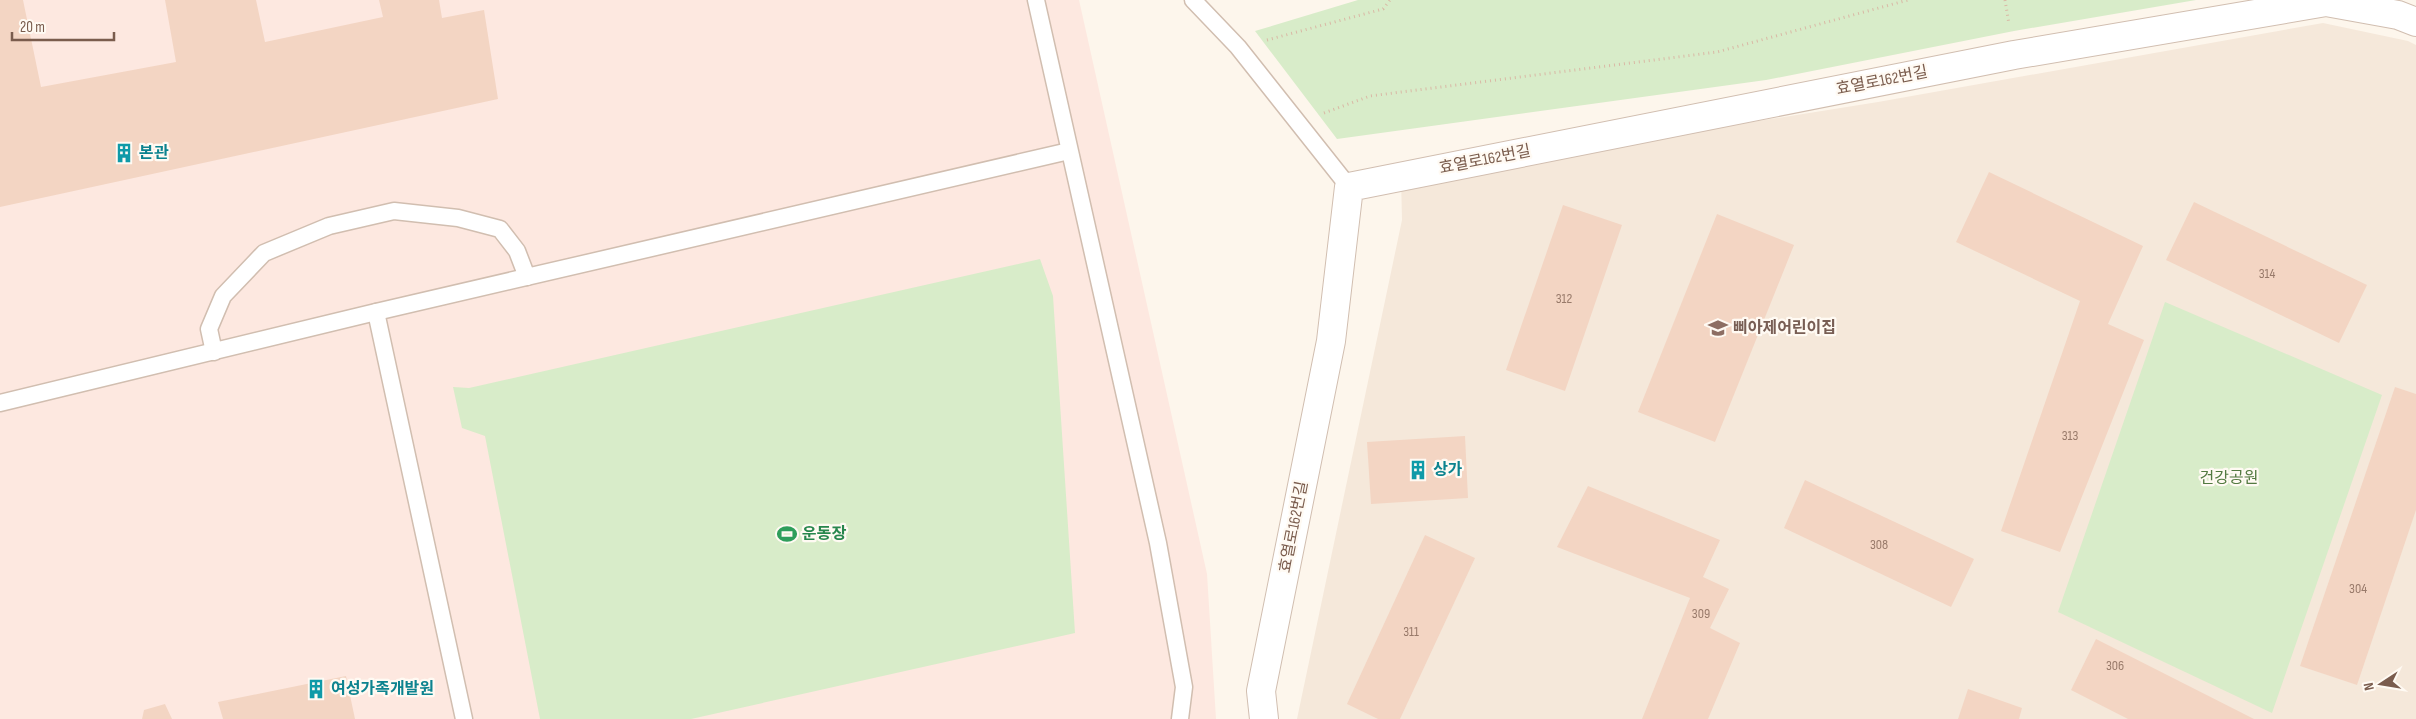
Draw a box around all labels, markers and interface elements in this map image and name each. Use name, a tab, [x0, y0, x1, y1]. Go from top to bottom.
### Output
scale bar	[12, 10, 115, 42]
text: 20 m	[20, 18, 45, 37]
street label: 효열로162번길	[1835, 63, 1929, 99]
building icon: 본관	[113, 142, 135, 164]
street label: 효열로162번길	[1438, 142, 1532, 178]
place label: 본관	[139, 144, 169, 163]
house number: 314	[2259, 265, 2275, 282]
house number: 312	[1556, 290, 1573, 307]
school or university icon: 삐아제어린이집	[1707, 317, 1729, 339]
place label: 삐아제어린이집	[1733, 319, 1836, 338]
house number: 313	[2062, 427, 2078, 444]
building icon: 상가	[1407, 459, 1429, 481]
place label: 상가	[1433, 461, 1463, 480]
park label: 건강공원	[2200, 469, 2258, 488]
street label: 효열로162번길	[1276, 480, 1312, 574]
sports icon: 운동장	[776, 523, 798, 545]
place label: 운동장	[802, 525, 846, 544]
house number: 308	[1870, 536, 1888, 553]
house number: 304	[2349, 580, 2367, 597]
house number: 309	[1692, 605, 1710, 622]
house number: 311	[1403, 623, 1419, 640]
house number: 306	[2106, 657, 2124, 674]
north arrow	[2356, 659, 2406, 709]
building icon: 여성가족개발원	[305, 678, 327, 700]
place label: 여성가족개발원	[331, 680, 434, 699]
text: N	[2360, 681, 2378, 692]

